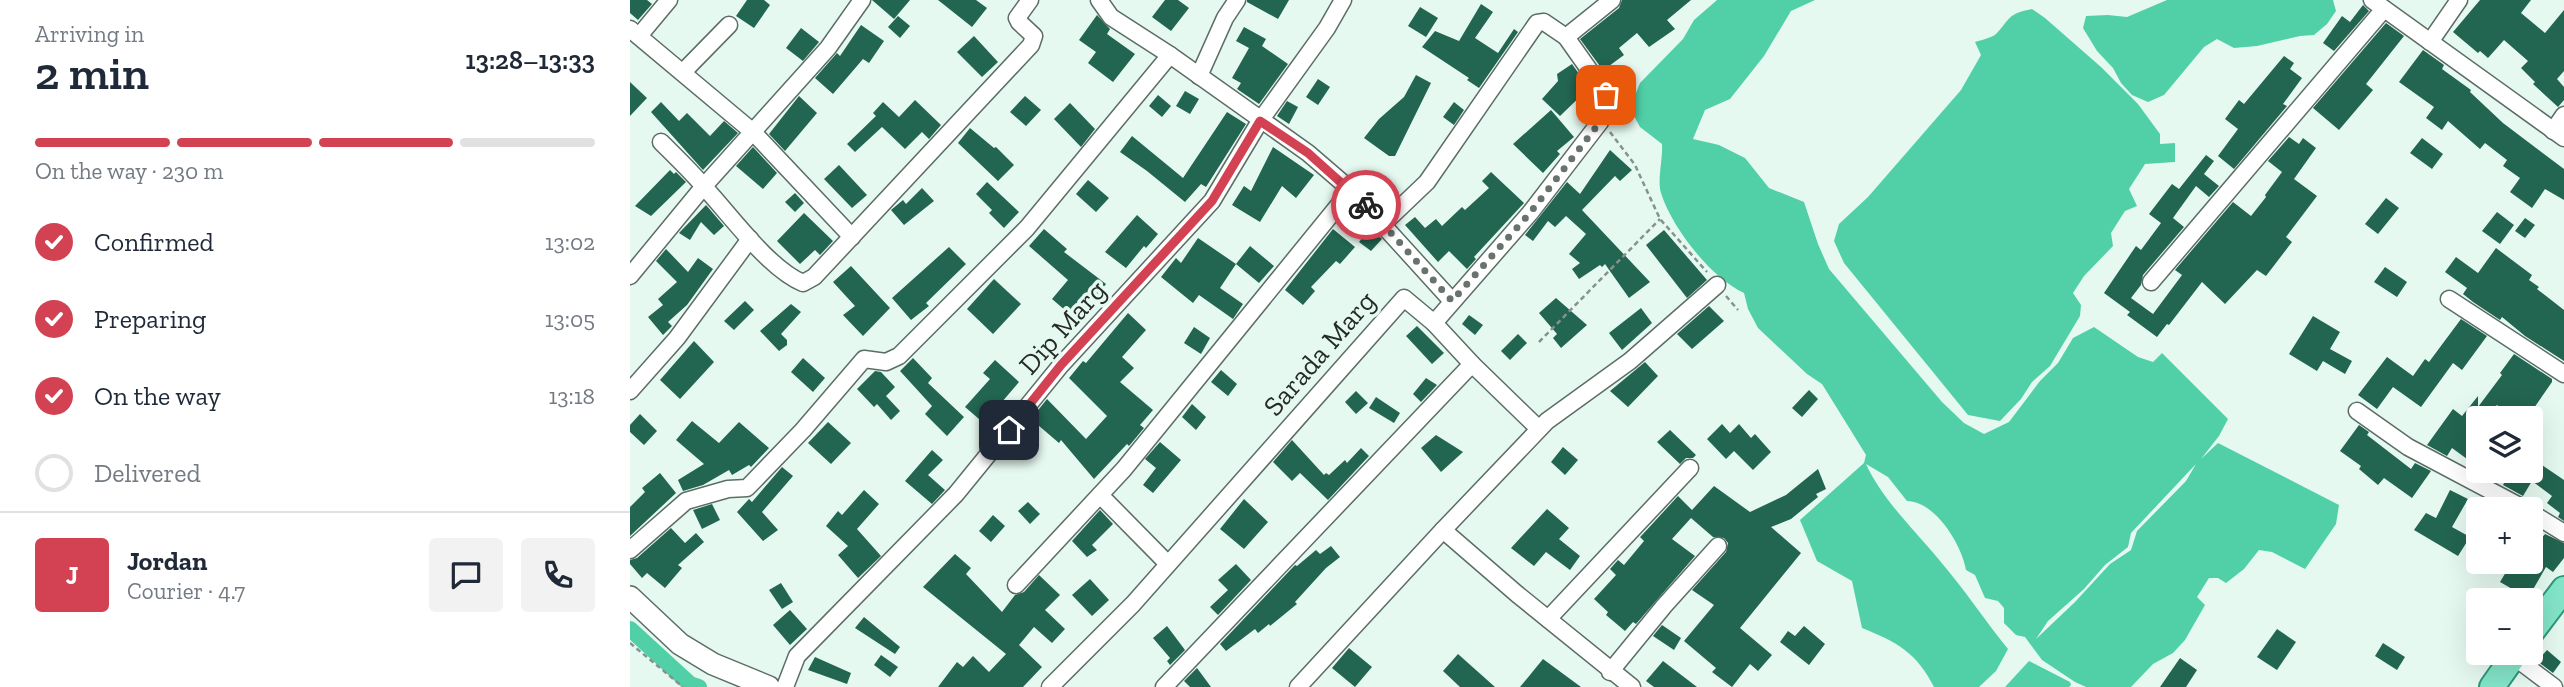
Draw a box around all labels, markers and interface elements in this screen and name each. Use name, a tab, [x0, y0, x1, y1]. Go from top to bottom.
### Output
text: Arriving in	[35, 20, 144, 48]
text: 13:28–13:33	[465, 44, 595, 76]
text: 2 min	[35, 46, 149, 101]
pin	[1576, 65, 1636, 125]
icon: bag	[1587, 76, 1625, 114]
text: On the way · 230 m	[35, 157, 223, 185]
courier	[1331, 170, 1401, 240]
icon: bike	[1347, 186, 1385, 224]
icon: check	[35, 223, 73, 261]
text: Confirmed	[94, 226, 214, 258]
text: 13:02	[545, 228, 595, 256]
street label: Dip Marg	[1012, 274, 1113, 381]
street label: Sarada Marg	[1256, 284, 1382, 422]
icon: check	[35, 300, 73, 338]
text: Preparing	[94, 303, 206, 335]
text: 13:05	[545, 305, 595, 333]
icon: check	[35, 377, 73, 415]
text: On the way	[94, 380, 221, 412]
text: 13:18	[549, 382, 595, 410]
pin	[979, 400, 1039, 460]
map controls	[2466, 406, 2543, 665]
button: layers	[2466, 406, 2543, 483]
icon: home	[990, 411, 1028, 449]
text: Delivered	[94, 457, 201, 489]
button: +	[2466, 497, 2543, 574]
button: chat	[429, 538, 503, 612]
button: phone	[521, 538, 595, 612]
text: Jordan	[127, 545, 207, 577]
text: J	[66, 559, 78, 591]
text: Courier · 4.7	[127, 577, 245, 605]
button: −	[2466, 588, 2543, 665]

